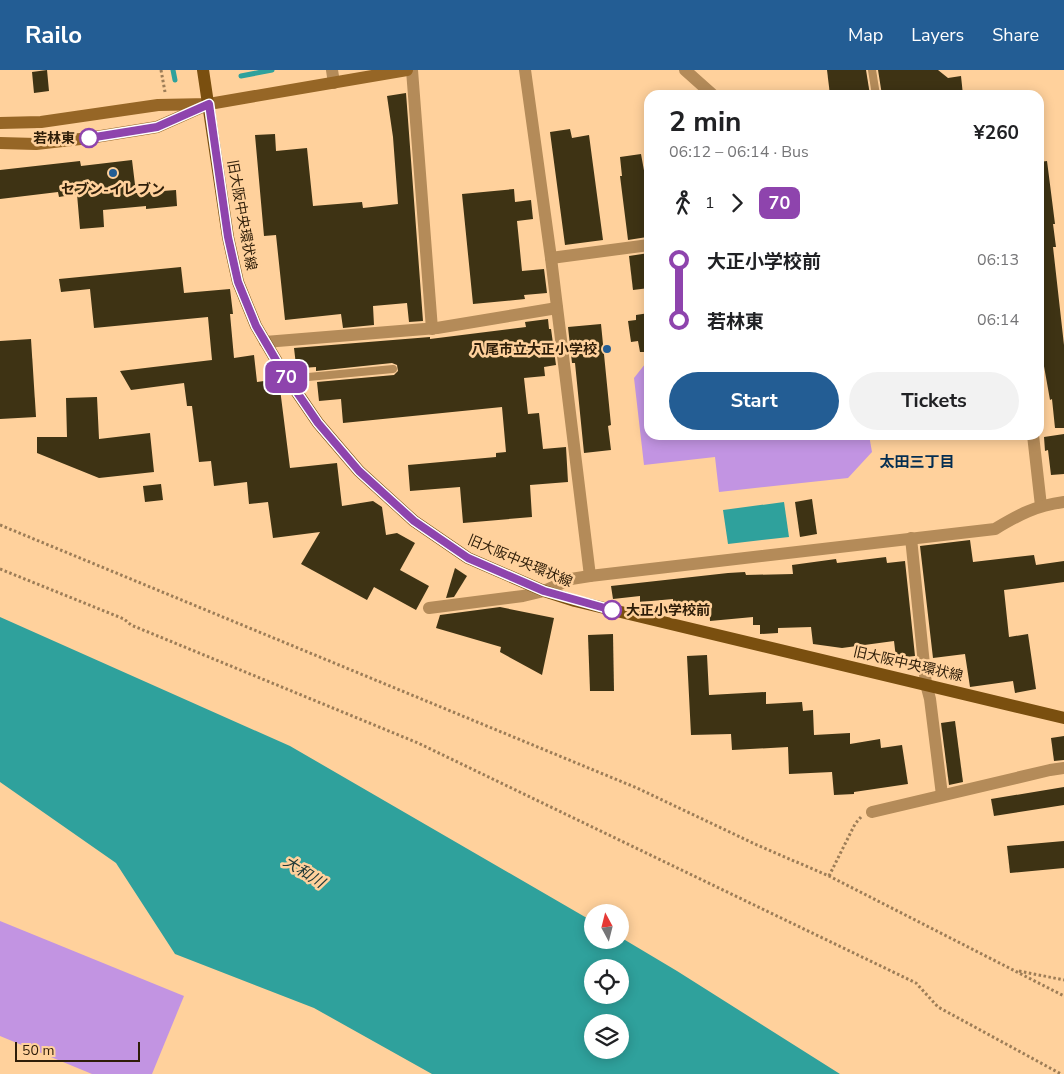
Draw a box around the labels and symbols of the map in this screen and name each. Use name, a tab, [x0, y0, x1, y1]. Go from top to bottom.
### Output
marker: 若林東	[79, 128, 99, 148]
place label: 若林東	[33, 129, 75, 148]
street label: 旧大阪中央環状線	[223, 158, 261, 272]
marker: セブン-イレブン	[107, 167, 119, 179]
place label: セブン-イレブン	[61, 180, 165, 199]
place label: 八尾市立大正小学校	[471, 340, 597, 359]
marker: 八尾市立大正小学校	[601, 343, 613, 355]
line badge: 70	[264, 361, 308, 393]
district label: 太田三丁目	[879, 452, 955, 472]
street label: 旧大阪中央環状線	[465, 530, 575, 592]
marker: 大正小学校前	[602, 600, 622, 620]
place label: 大正小学校前	[626, 601, 710, 620]
street label: 旧大阪中央環状線	[851, 642, 965, 686]
water label: 大和川	[280, 852, 330, 893]
north arrow	[584, 904, 629, 949]
scale bar	[15, 1039, 140, 1062]

